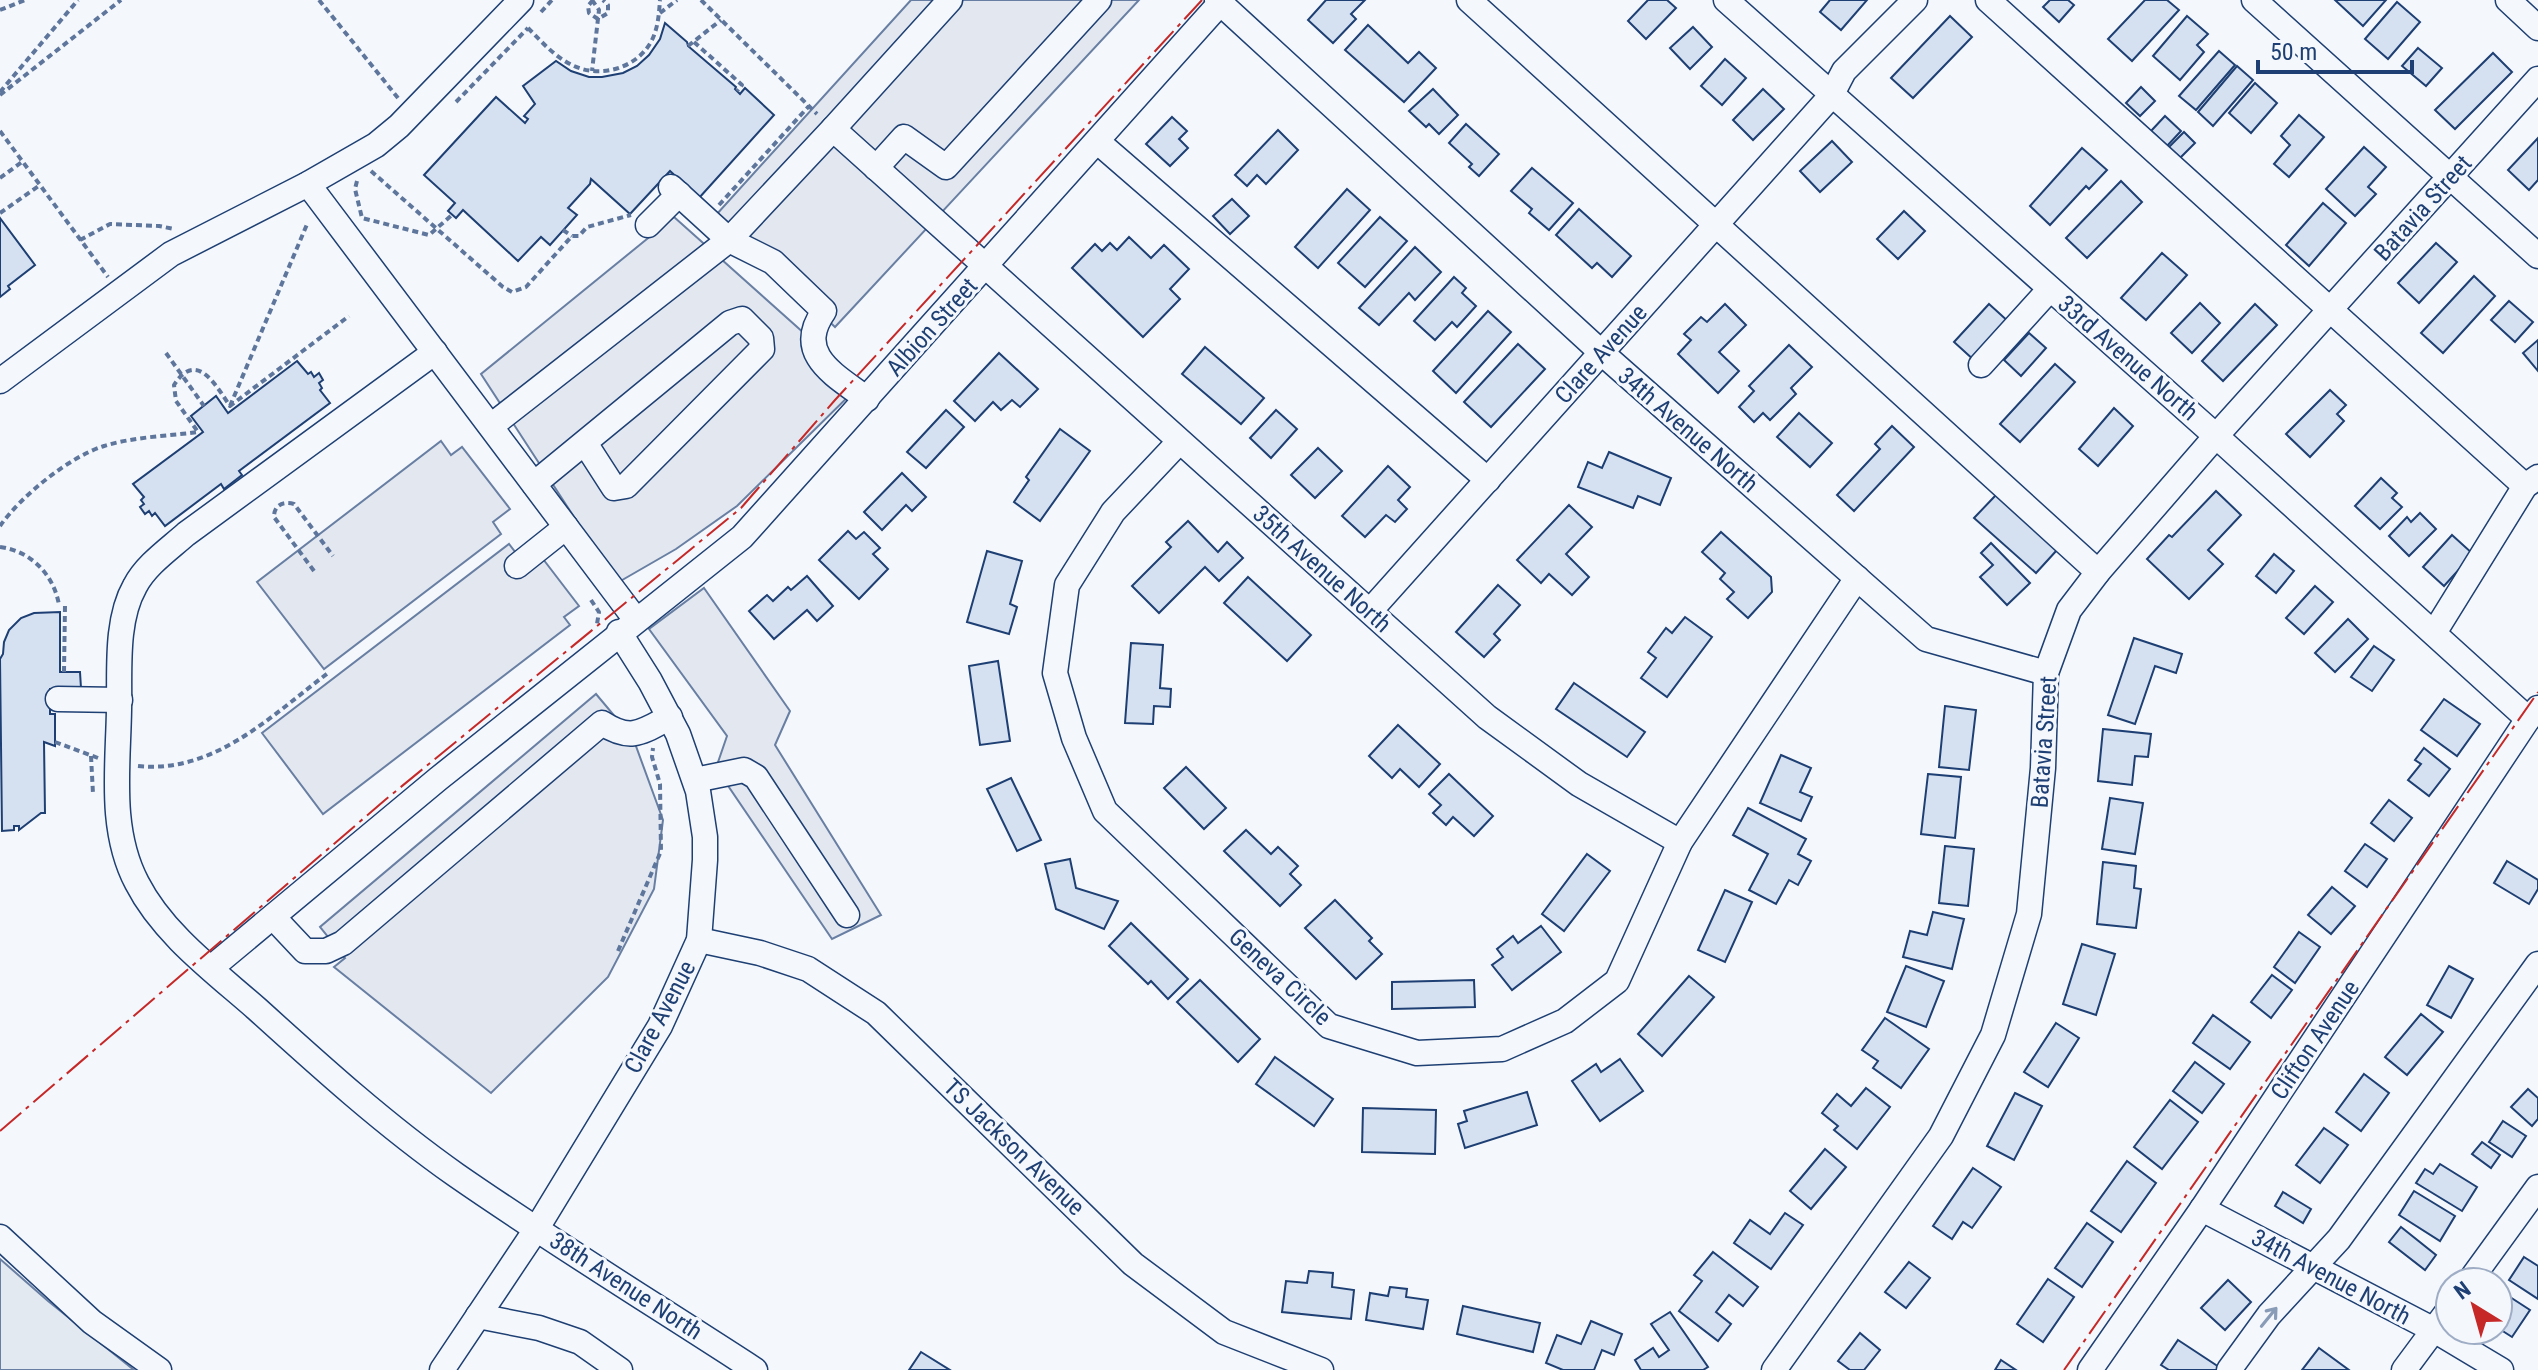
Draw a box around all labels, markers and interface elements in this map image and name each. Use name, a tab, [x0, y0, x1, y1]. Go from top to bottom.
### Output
scale bar	[2258, 24, 2412, 74]
text: 50 m	[2270, 38, 2317, 66]
street label: Batavia Street	[2368, 150, 2478, 266]
street label: Albion Street	[881, 272, 983, 382]
street label: 33rd Avenue North	[2052, 290, 2204, 426]
street label: Clare Avenue	[1549, 299, 1653, 409]
street label: 34th Avenue North	[1612, 362, 1764, 498]
street label: 35th Avenue North	[1247, 500, 1397, 638]
street label: Batavia Street	[2025, 675, 2063, 809]
street label: Geneva Circle	[1223, 923, 1337, 1031]
street label: Clare Avenue	[619, 956, 701, 1078]
street label: Clifton Avenue	[2265, 975, 2365, 1105]
street label: TS Jackson Avenue	[938, 1073, 1090, 1221]
street label: 34th Avenue North	[2247, 1223, 2415, 1331]
street label: 38th Avenue North	[545, 1226, 707, 1346]
north arrow	[2434, 1266, 2514, 1346]
text: N	[2449, 1276, 2475, 1304]
one-way arrow	[2260, 1307, 2278, 1327]

